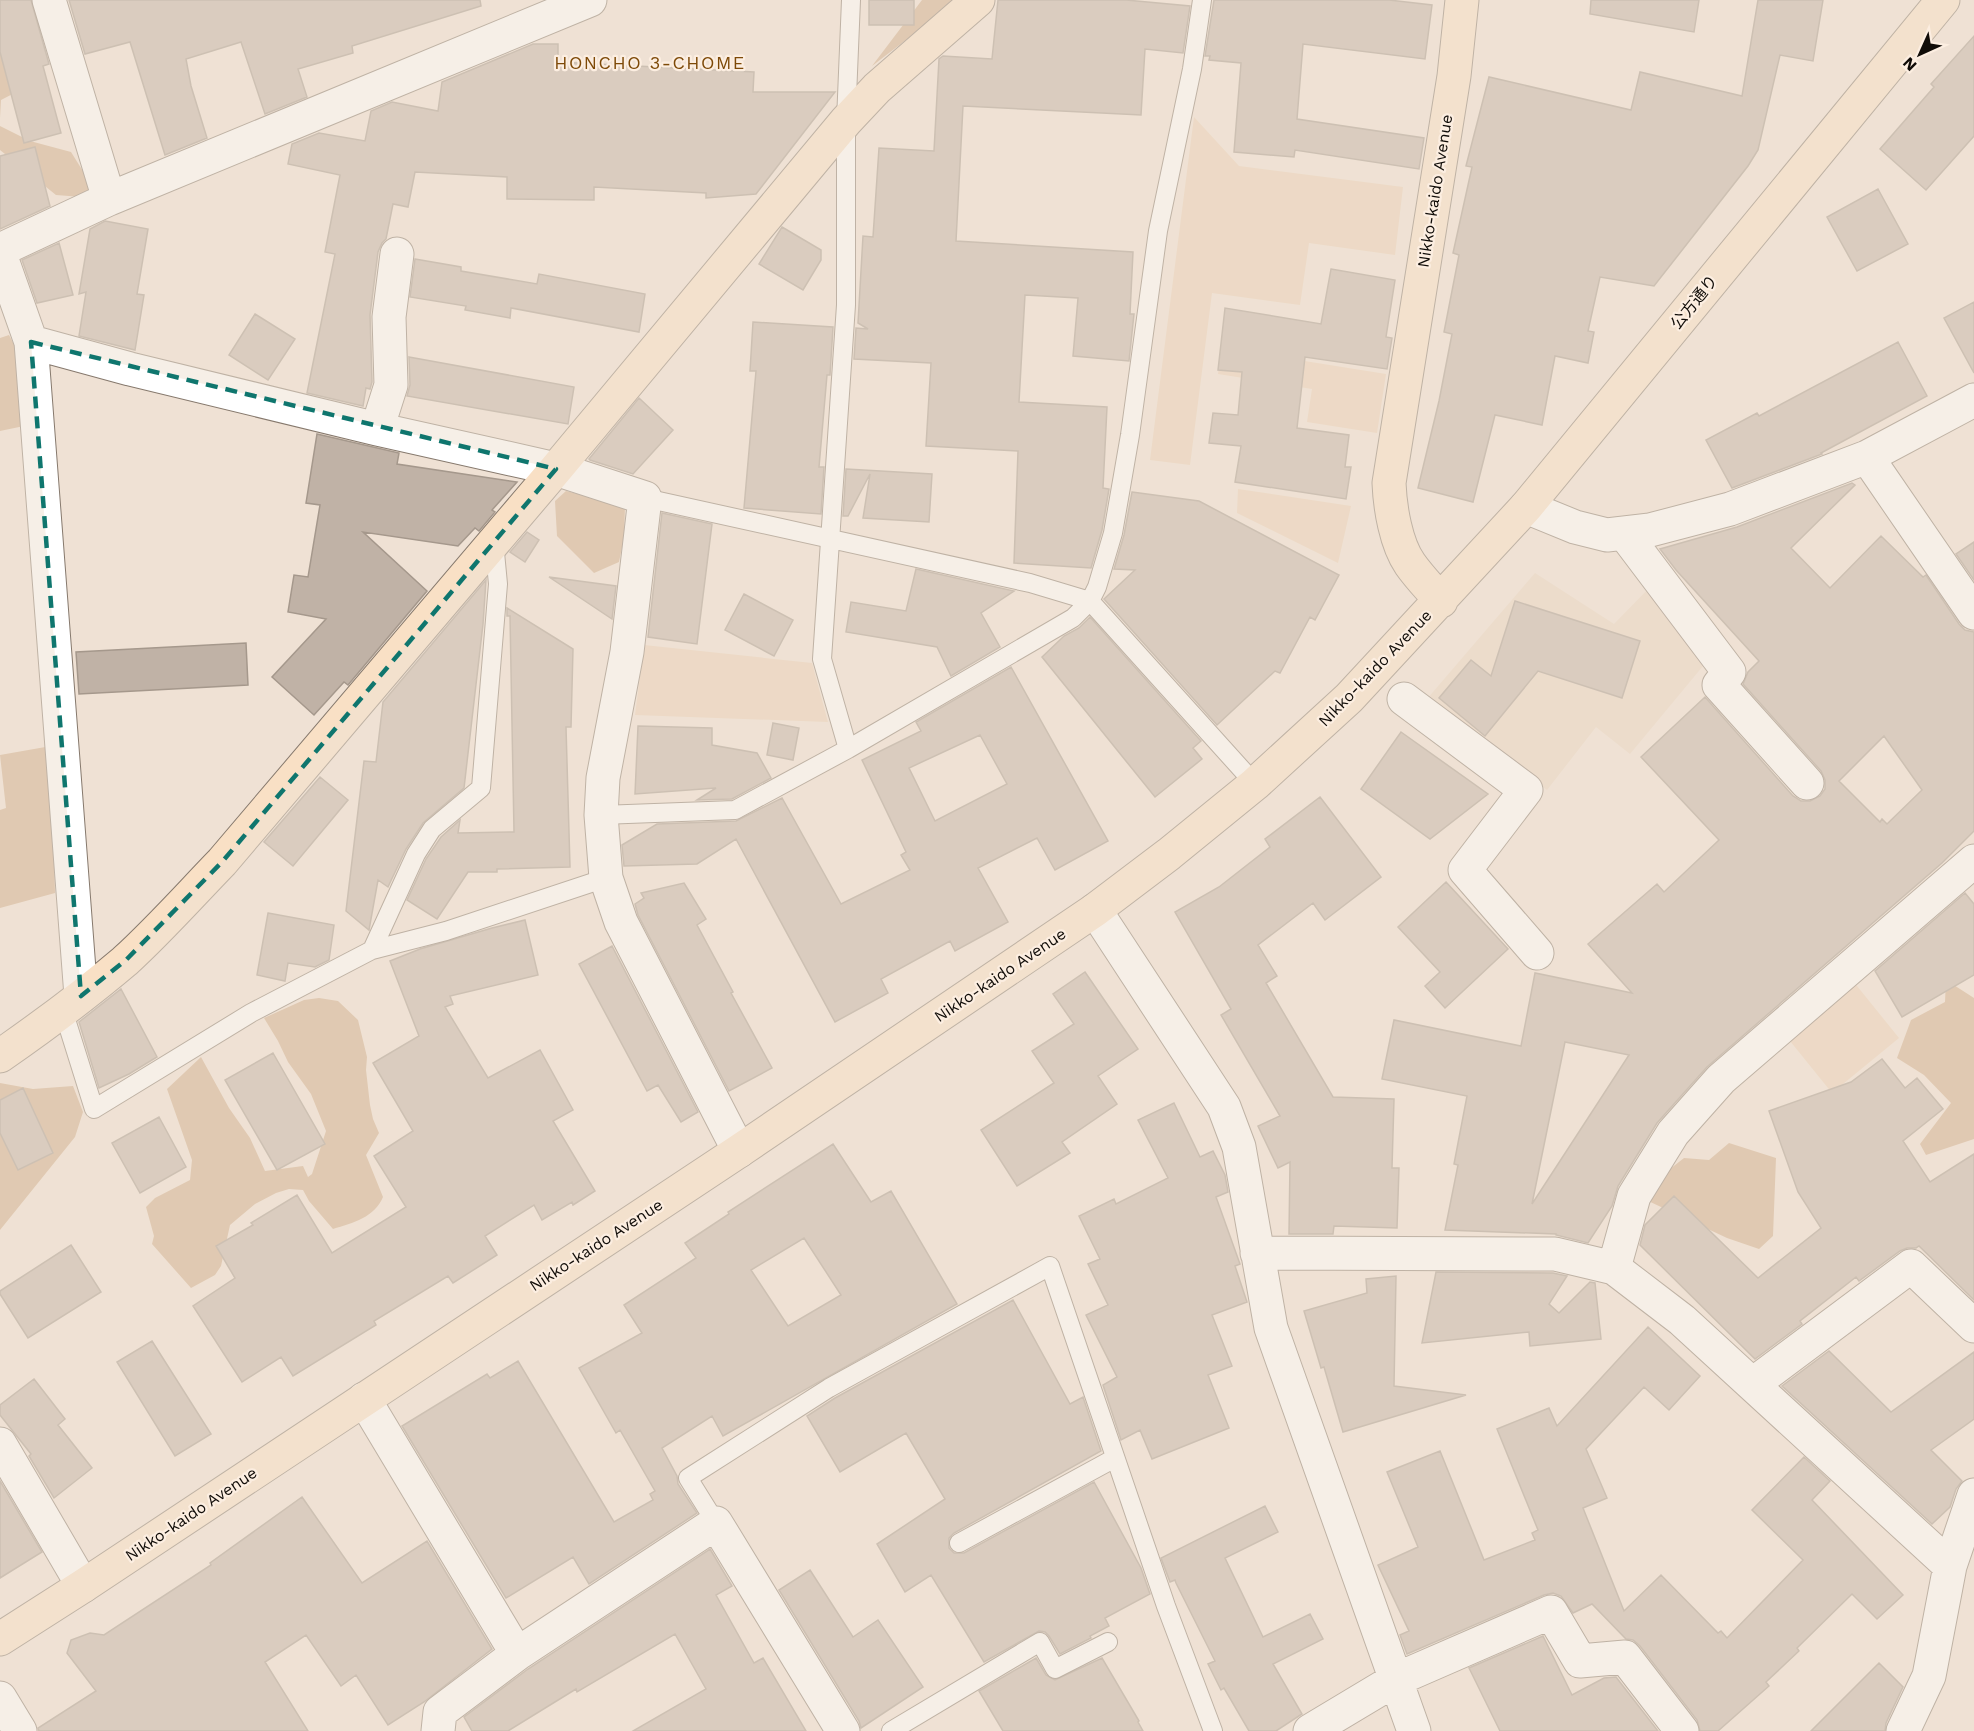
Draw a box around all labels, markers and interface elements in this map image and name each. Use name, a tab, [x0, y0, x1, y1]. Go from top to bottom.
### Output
north arrow	[1890, 24, 1950, 84]
district label: HONCHO 3-CHOME	[554, 52, 746, 73]
text: N	[1899, 53, 1921, 75]
street label: Nikko-kaido Avenue	[1414, 113, 1456, 269]
street label: 公方通り	[1666, 271, 1722, 333]
street label: Nikko-kaido Avenue	[1314, 606, 1436, 730]
street label: Nikko-kaido Avenue	[930, 924, 1070, 1026]
street label: Nikko-kaido Avenue	[526, 1195, 666, 1295]
street label: Nikko-kaido Avenue	[121, 1463, 261, 1565]

